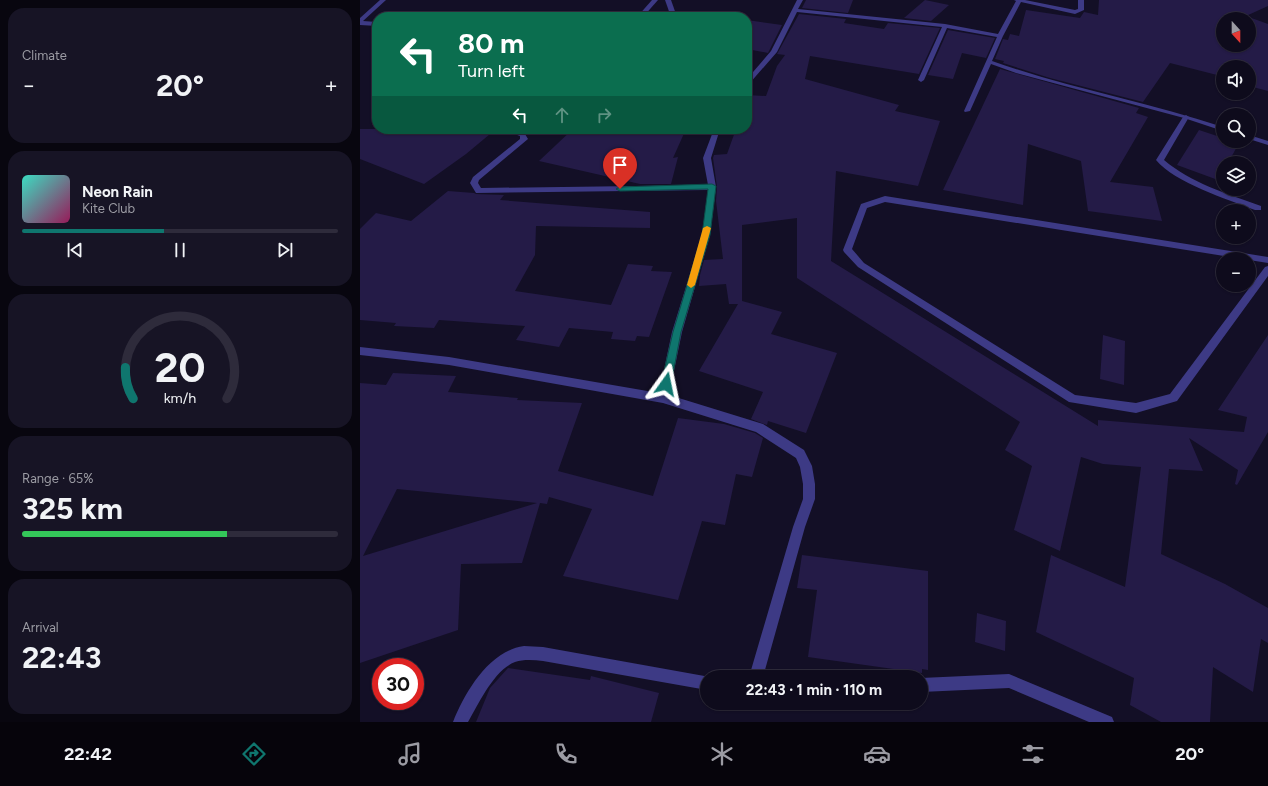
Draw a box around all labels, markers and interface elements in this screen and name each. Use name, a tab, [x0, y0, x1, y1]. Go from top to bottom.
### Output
north arrow	[1216, 12, 1256, 52]
map controls	[1216, 12, 1256, 292]
text: 80 m	[458, 26, 524, 60]
icon: left	[392, 28, 444, 80]
text: Climate	[22, 48, 67, 63]
text: Turn left	[458, 60, 525, 82]
button: sound	[1216, 60, 1256, 100]
text: 20°	[156, 67, 204, 104]
text: −	[22, 72, 36, 99]
text: +	[324, 72, 338, 99]
icon: left	[509, 104, 531, 126]
icon: ahead	[551, 104, 573, 126]
icon: right	[593, 104, 615, 126]
button: search	[1216, 108, 1256, 148]
pin	[603, 148, 637, 189]
icon: arrive	[609, 154, 631, 176]
button: layers	[1216, 156, 1256, 196]
text: Neon Rain	[82, 183, 153, 201]
text: Kite Club	[82, 201, 135, 216]
button: +	[1216, 204, 1256, 244]
icon: previous	[64, 239, 86, 261]
icon: pause	[169, 239, 191, 261]
icon: next	[274, 239, 296, 261]
button: −	[1216, 252, 1256, 292]
text: 20	[154, 342, 206, 392]
position arrow	[645, 363, 687, 405]
text: km/h	[164, 389, 196, 407]
text: Range · 65%	[22, 471, 94, 486]
text: 325 km	[22, 490, 123, 527]
text: Arrival	[22, 620, 59, 635]
text: 22:43	[22, 639, 101, 676]
speed limit sign: 30	[372, 658, 424, 710]
text: 22:43 · 1 min · 110 m	[746, 681, 882, 699]
icon: directions	[240, 740, 268, 768]
icon: music	[396, 740, 424, 768]
icon: phone	[552, 740, 580, 768]
icon: climate	[708, 740, 736, 768]
icon: car	[863, 740, 891, 768]
icon: filters	[1019, 740, 1047, 768]
text: 22:42	[64, 743, 112, 765]
text: 20°	[1175, 743, 1204, 765]

